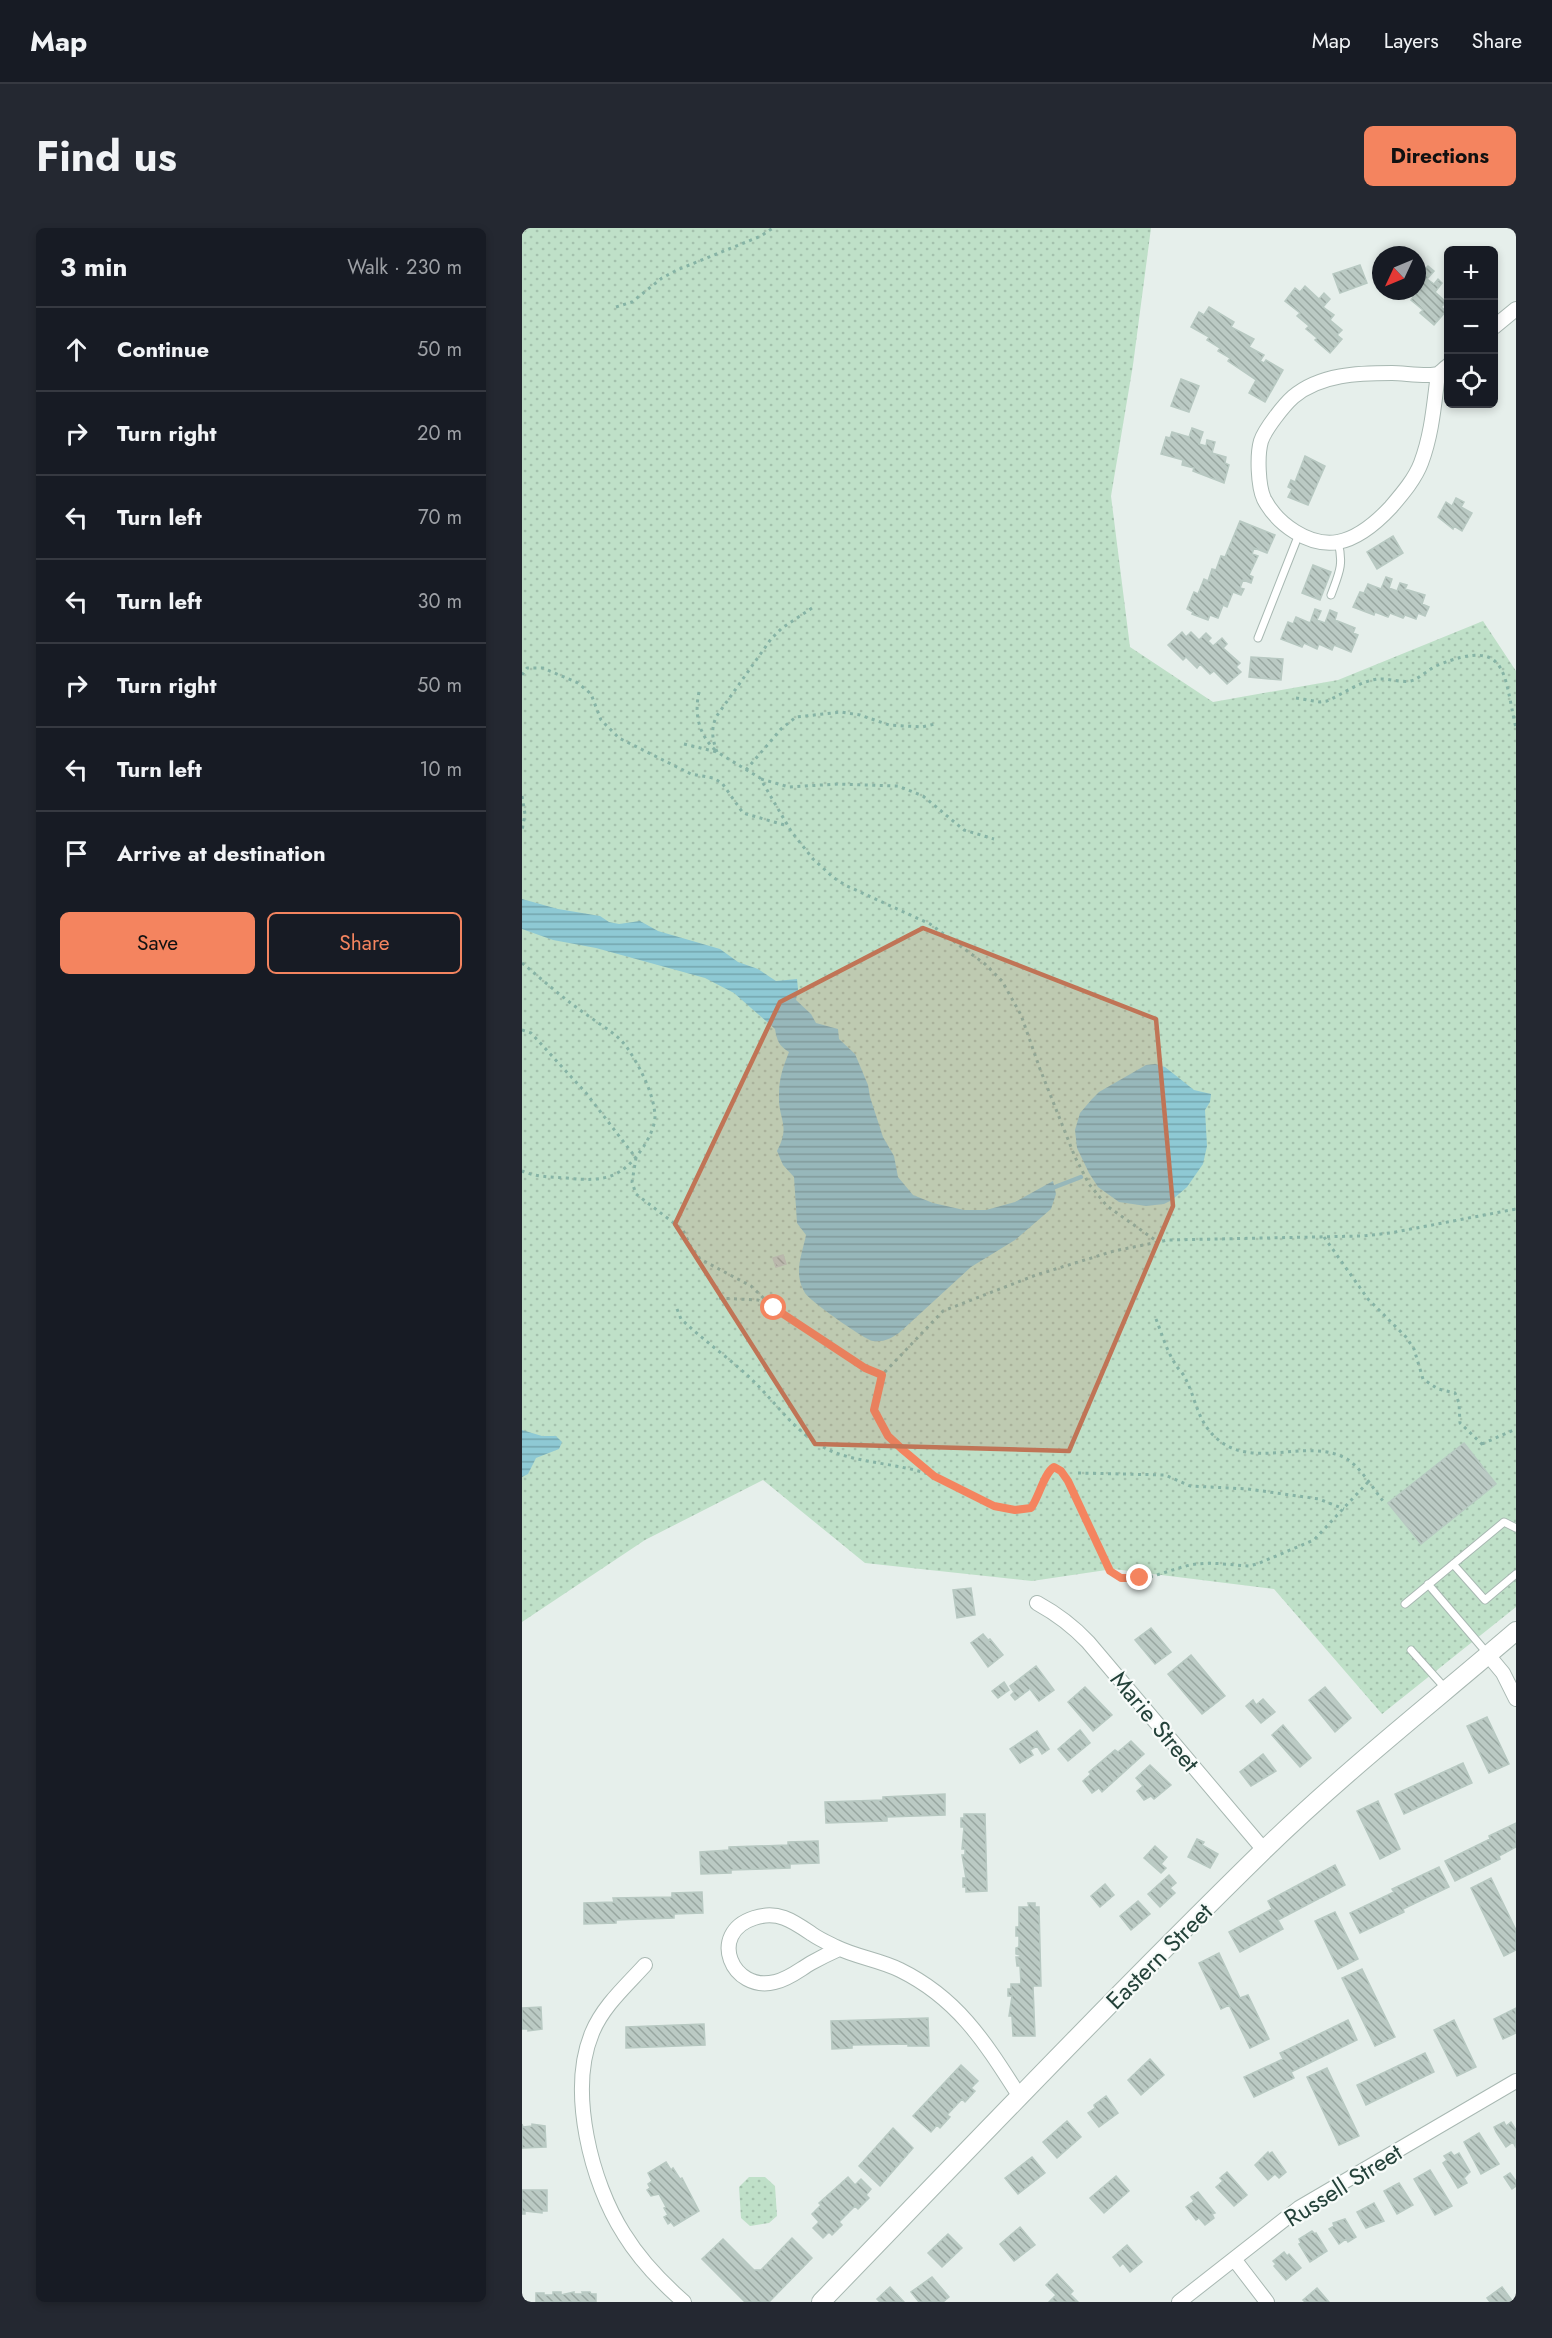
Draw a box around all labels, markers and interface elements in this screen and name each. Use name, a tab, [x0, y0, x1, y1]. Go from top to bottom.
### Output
text: Map	[30, 21, 87, 62]
text: Map	[1312, 26, 1351, 56]
text: Layers	[1384, 26, 1439, 56]
text: Share	[1472, 26, 1522, 56]
text: Find us	[36, 126, 177, 187]
button: Directions	[1364, 126, 1516, 186]
north arrow	[1372, 246, 1426, 300]
map controls	[1444, 246, 1498, 408]
button: +	[1444, 246, 1498, 300]
text: 3 min	[60, 248, 127, 286]
text: Walk · 230 m	[347, 253, 462, 282]
button: −	[1444, 300, 1498, 354]
icon: ahead	[60, 333, 93, 366]
text: Continue	[117, 333, 209, 365]
text: 50 m	[417, 335, 462, 364]
button: locate	[1444, 354, 1498, 408]
icon: right	[60, 417, 93, 450]
text: Turn right	[117, 417, 217, 449]
text: 20 m	[417, 419, 462, 448]
icon: left	[60, 501, 93, 534]
text: Turn left	[117, 501, 202, 533]
text: 70 m	[418, 503, 462, 532]
icon: left	[60, 585, 93, 618]
text: Turn left	[117, 585, 202, 617]
text: 30 m	[417, 587, 462, 616]
icon: right	[60, 669, 93, 702]
text: Turn right	[117, 669, 217, 701]
text: 50 m	[417, 671, 462, 700]
icon: left	[60, 753, 93, 786]
text: Turn left	[117, 753, 202, 785]
text: 10 m	[419, 755, 462, 784]
icon: arrive	[60, 837, 93, 870]
text: Arrive at destination	[117, 837, 326, 869]
button: Save	[60, 912, 255, 974]
button: Share	[267, 912, 462, 974]
route start	[760, 1294, 786, 1320]
route end	[1126, 1564, 1152, 1590]
street label: Marie Street	[1102, 1663, 1208, 1779]
street label: Eastern Street	[1098, 1895, 1220, 2017]
street label: Russell Street	[1277, 2135, 1409, 2235]

